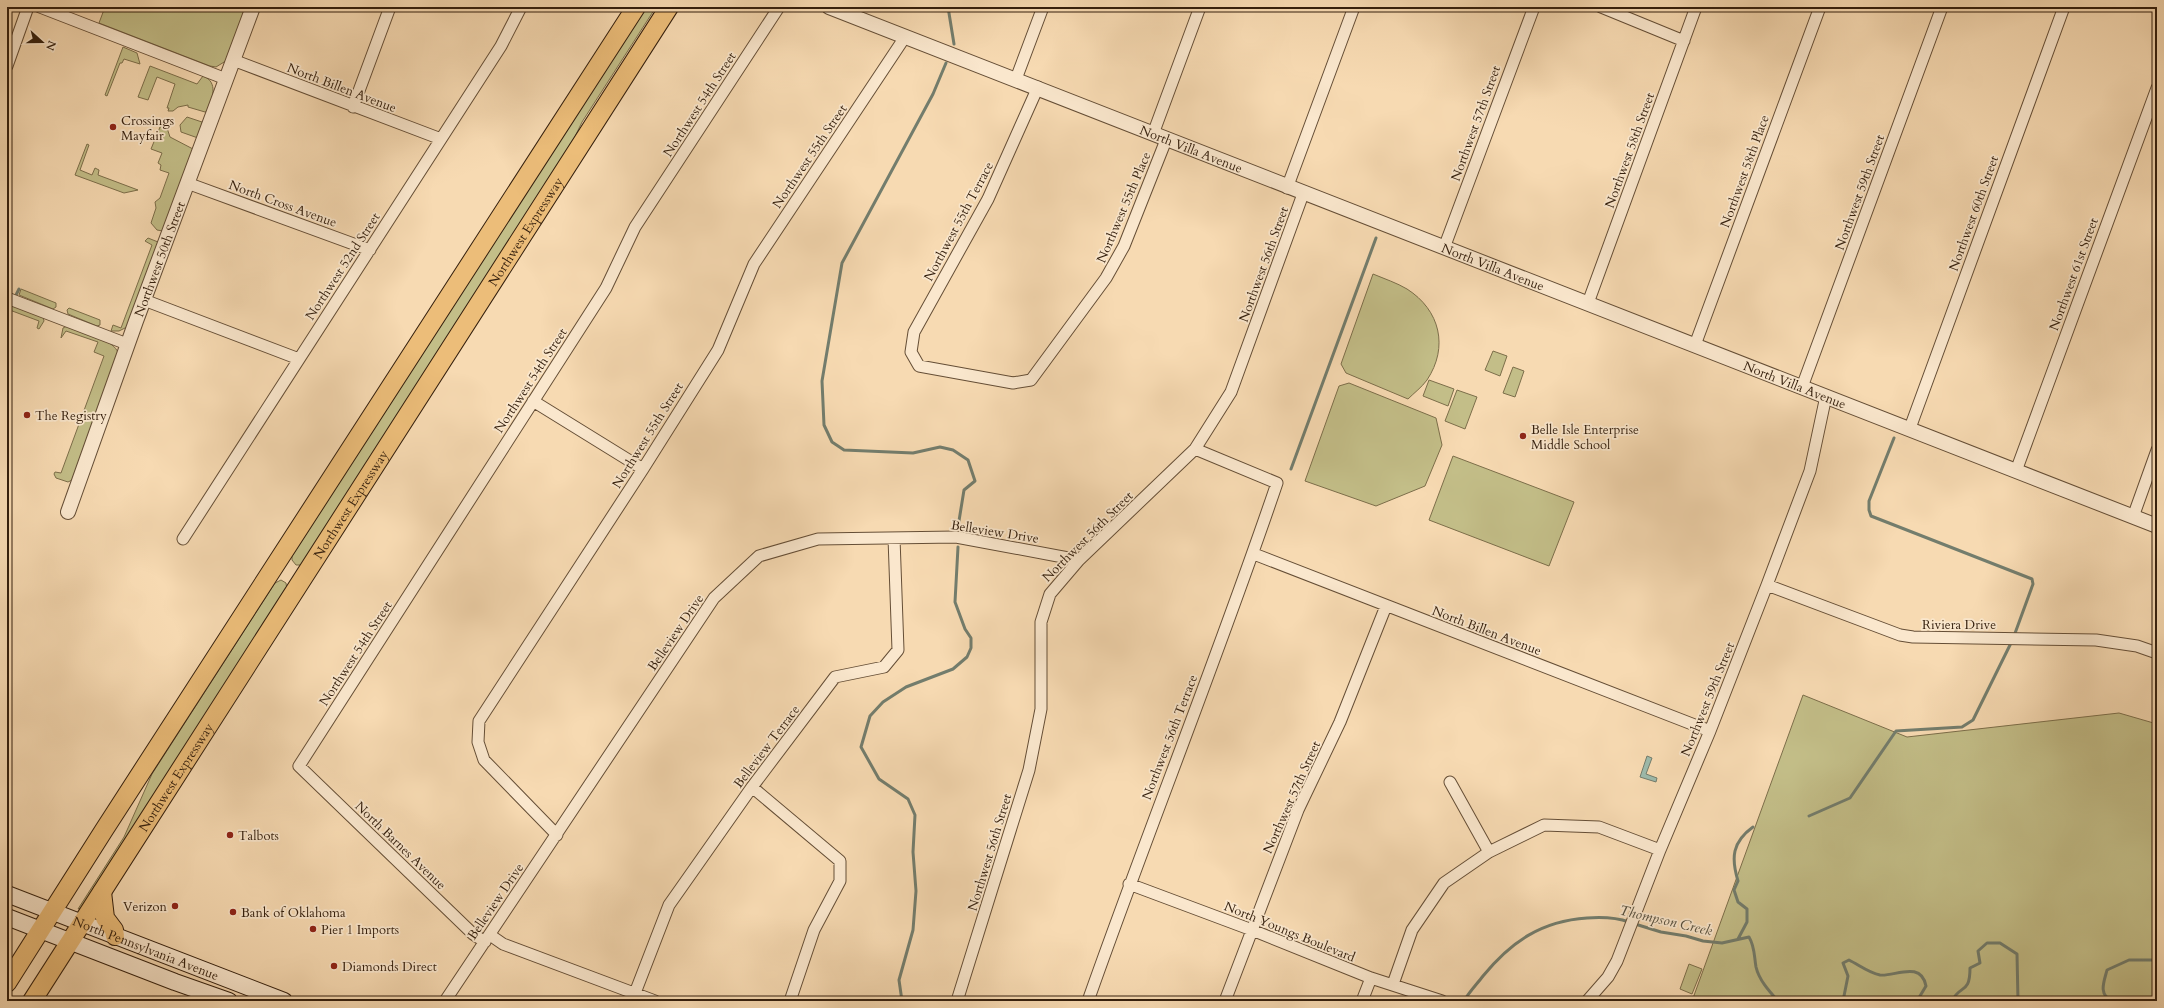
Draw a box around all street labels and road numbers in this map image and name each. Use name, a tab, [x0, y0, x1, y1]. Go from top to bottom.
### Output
street label: Northwest 54th Street	[659, 49, 741, 160]
street label: North Billen Avenue	[284, 59, 399, 117]
street label: Northwest 57th Street	[1447, 63, 1505, 184]
street label: Northwest 58th Street	[1601, 90, 1659, 211]
street label: Northwest 55th Street	[768, 101, 851, 212]
street label: Northwest 58th Place	[1716, 112, 1774, 230]
street label: North Villa Avenue	[1137, 121, 1245, 178]
street label: Northwest 59th Street	[1831, 132, 1889, 253]
street label: Northwest 55th Place	[1092, 149, 1155, 266]
street label: Northwest 60th Street	[1945, 153, 2003, 274]
street label: Northwest 55th Terrace	[920, 159, 998, 284]
street label: Northwest Expressway	[484, 174, 568, 290]
street label: North Cross Avenue	[226, 176, 339, 232]
street label: Northwest 50th Street	[130, 199, 190, 319]
street label: Northwest 56th Street	[1235, 204, 1293, 325]
street label: Northwest 52nd Street	[301, 209, 384, 324]
street label: Northwest 61st Street	[2045, 215, 2103, 333]
street label: North Villa Avenue	[1439, 239, 1547, 296]
street label: Northwest 54th Street	[490, 325, 572, 436]
street label: North Villa Avenue	[1741, 357, 1849, 414]
street label: Northwest 55th Street	[608, 379, 688, 492]
street label: Northwest Expressway	[310, 447, 393, 563]
street label: Northwest 56th Street	[1038, 487, 1137, 586]
street label: Belleview Drive	[950, 516, 1040, 548]
street label: Belleview Drive	[644, 591, 708, 674]
street label: Northwest 54th Street	[315, 598, 397, 709]
street label: North Billen Avenue	[1429, 602, 1544, 660]
street label: Riviera Drive	[1922, 616, 1996, 634]
street label: Northwest 59th Street	[1677, 640, 1739, 759]
street label: Northwest 56th Terrace	[1138, 672, 1202, 803]
street label: Belleview Terrace	[730, 701, 804, 792]
street label: Northwest Expressway	[135, 720, 218, 836]
street label: Northwest 57th Street	[1259, 738, 1325, 857]
street label: Northwest 56th Street	[964, 791, 1016, 913]
street label: North Barnes Avenue	[351, 798, 450, 894]
street label: Belleview Drive	[464, 860, 528, 943]
street label: North Youngs Boulevard	[1221, 897, 1358, 967]
street label: North Pennsylvania Avenue	[70, 912, 221, 985]

